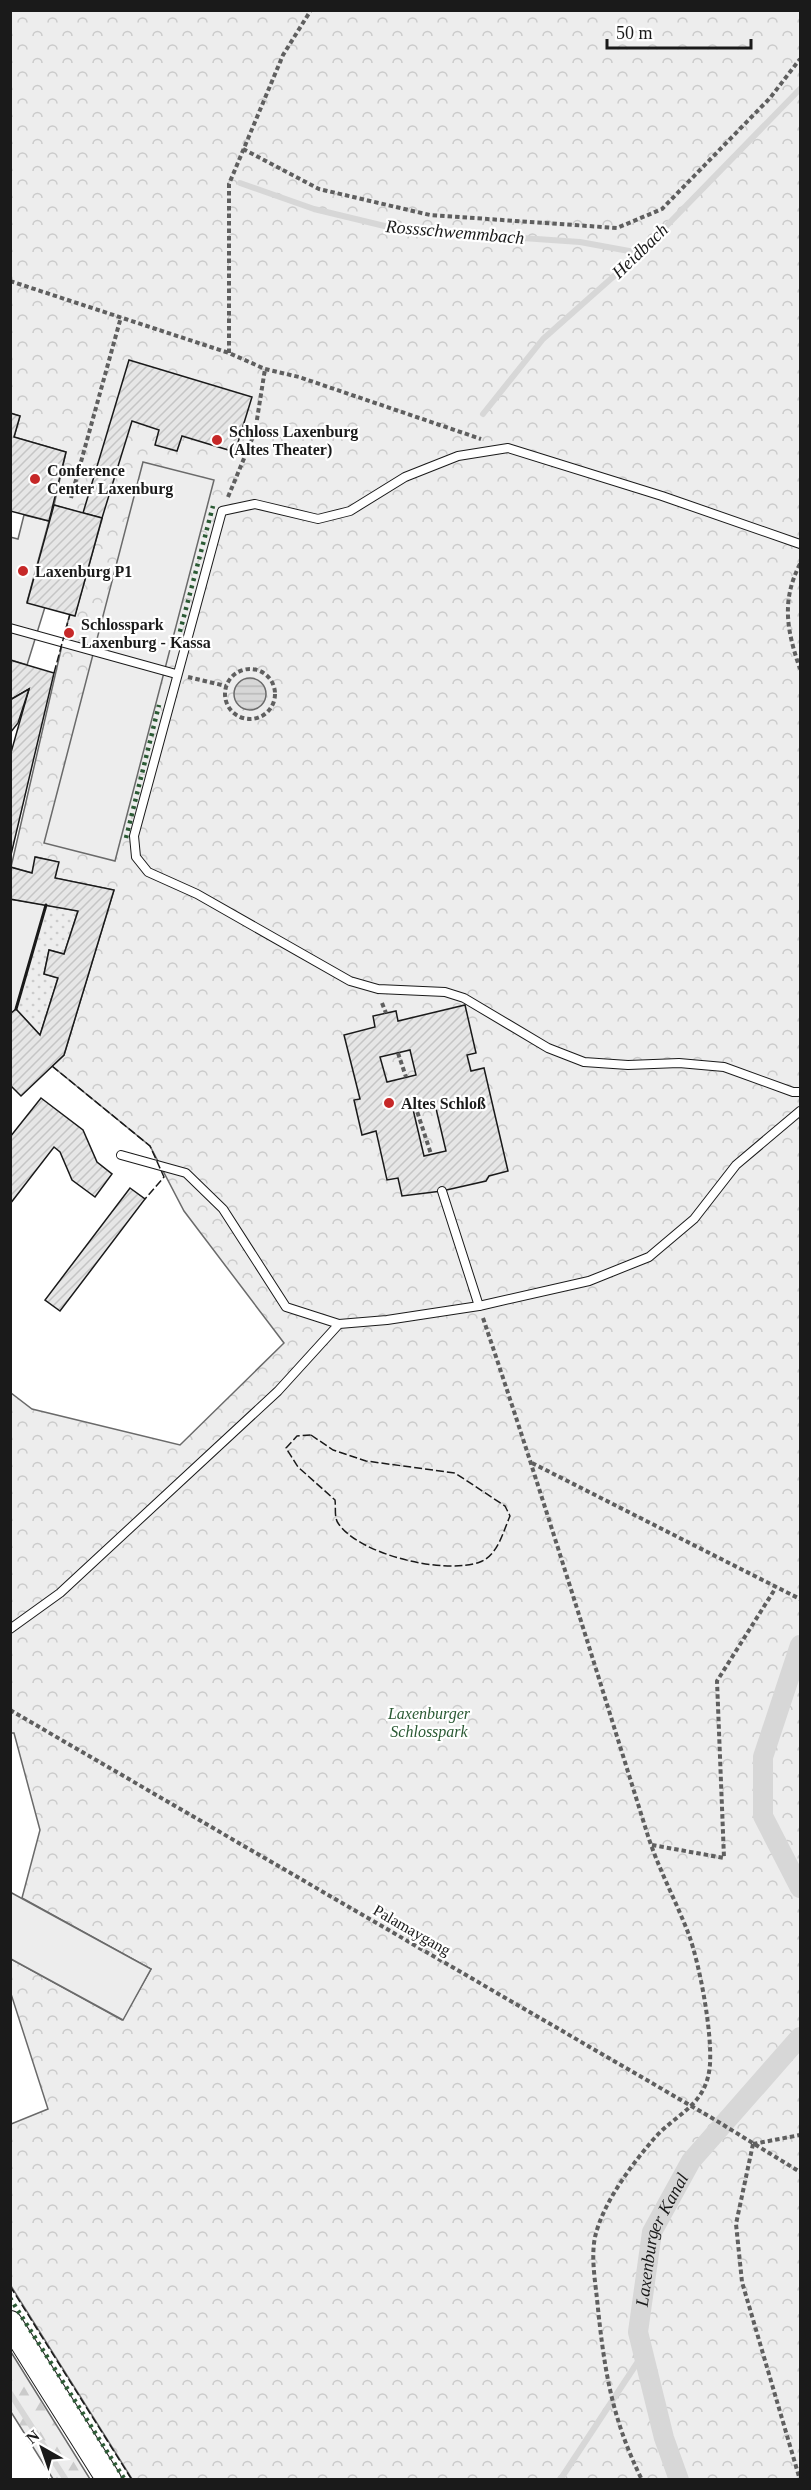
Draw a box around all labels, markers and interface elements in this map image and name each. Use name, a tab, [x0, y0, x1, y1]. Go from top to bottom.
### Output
scale bar	[607, 12, 751, 50]
text: 50 m	[616, 23, 653, 43]
water label: Rossschwemmbach	[384, 216, 525, 248]
water label: Heidbach	[607, 219, 672, 283]
place label: Schloss Laxenburg (Altes Theater)	[229, 423, 358, 459]
marker: Schloss Laxenburg (Altes Theater)	[210, 433, 224, 447]
place label: Conference Center Laxenburg	[47, 462, 173, 498]
marker: Conference Center Laxenburg	[28, 472, 42, 486]
place label: Laxenburg P1	[35, 563, 132, 581]
marker: Laxenburg P1	[16, 564, 30, 578]
place label: Schlosspark Laxenburg - Kassa	[81, 616, 211, 652]
marker: Schlosspark Laxenburg - Kassa	[62, 626, 76, 640]
place label: Altes Schloß	[401, 1095, 486, 1112]
marker: Altes Schloß	[382, 1096, 396, 1110]
park label: Laxenburger Schlosspark	[387, 1705, 471, 1741]
street label: Palamaygang	[370, 1901, 454, 1960]
water label: Laxenburger Kanal	[632, 2170, 692, 2309]
north arrow	[12, 2418, 72, 2478]
text: N	[23, 2426, 43, 2447]

